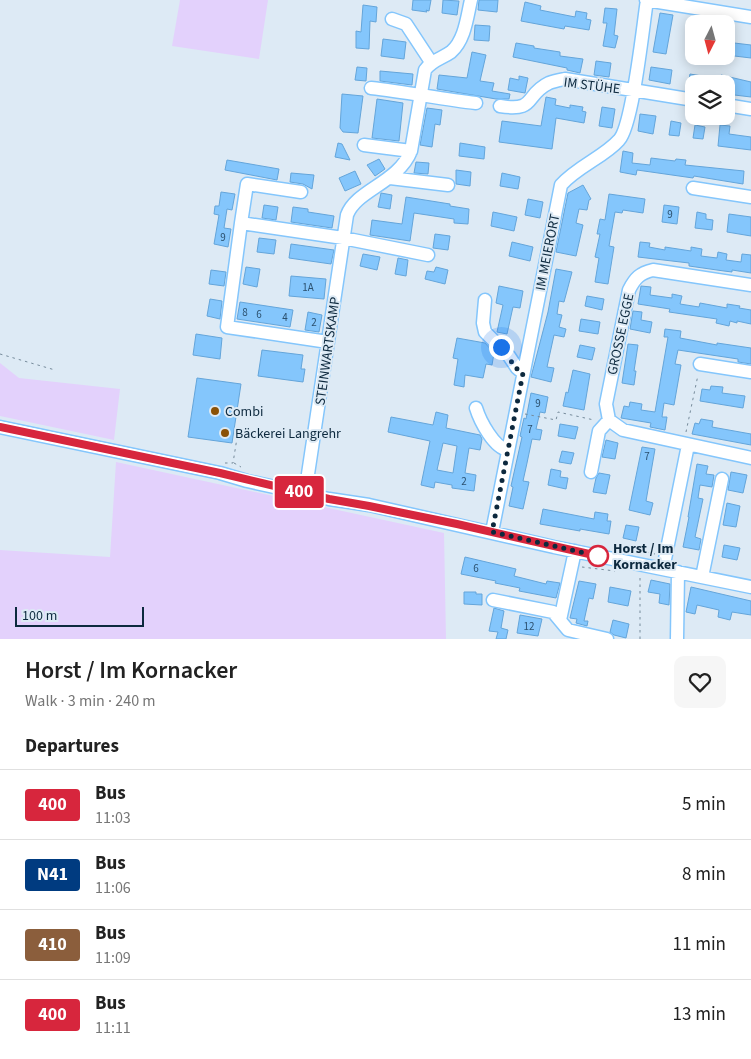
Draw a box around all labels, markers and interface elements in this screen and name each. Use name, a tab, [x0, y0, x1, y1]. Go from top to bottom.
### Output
north arrow	[685, 15, 735, 65]
map controls	[685, 15, 735, 125]
street label: IM STÜHE	[562, 73, 621, 99]
button: layers	[685, 75, 735, 125]
house number: 9	[667, 207, 673, 222]
street label: IM MEIERORT	[531, 212, 565, 292]
house number: 9	[220, 230, 226, 245]
house number: 1A	[302, 280, 314, 295]
street label: GROSSE EGGE	[603, 292, 639, 377]
street label: STEINWARTSKAMP	[310, 296, 346, 407]
house number: 8	[242, 305, 248, 320]
house number: 6	[256, 307, 262, 322]
house number: 4	[282, 310, 288, 325]
house number: 2	[311, 315, 317, 330]
your location	[489, 335, 514, 360]
house number: 9	[535, 396, 541, 411]
place label: Combi	[225, 402, 263, 422]
marker: Combi	[209, 405, 221, 417]
house number: 7	[527, 422, 533, 437]
place label: Bäckerei Langrehr	[235, 424, 341, 444]
marker: Bäckerei Langrehr	[219, 427, 231, 439]
house number: 7	[644, 449, 650, 464]
house number: 2	[461, 474, 467, 489]
line badge: 400	[270, 476, 328, 508]
text: 400	[285, 479, 313, 504]
place label: Horst / Im Kornacker	[613, 539, 677, 575]
marker: Horst / Im Kornacker	[587, 545, 609, 567]
house number: 6	[473, 561, 479, 576]
scale bar	[15, 604, 144, 627]
text: 100 m	[22, 606, 57, 626]
house number: 12	[524, 619, 534, 634]
text: Horst / Im Kornacker	[25, 653, 237, 688]
button: heart	[674, 656, 726, 708]
text: Walk · 3 min · 240 m	[25, 690, 156, 712]
text: Departures	[25, 733, 119, 760]
text: Bus	[95, 780, 126, 807]
text: 5 min	[682, 791, 726, 818]
text: 400	[38, 792, 67, 817]
text: 11:03	[95, 807, 131, 829]
text: Bus	[95, 850, 126, 877]
text: 8 min	[682, 861, 726, 888]
text: N41	[37, 862, 68, 887]
text: 11:06	[95, 877, 131, 899]
text: Bus	[95, 920, 126, 947]
text: 11 min	[672, 931, 726, 958]
text: 410	[38, 932, 67, 957]
text: 11:09	[95, 947, 131, 969]
text: Bus	[95, 990, 126, 1017]
text: 13 min	[672, 1001, 726, 1028]
text: 400	[38, 1002, 67, 1027]
text: 11:11	[95, 1017, 131, 1039]

